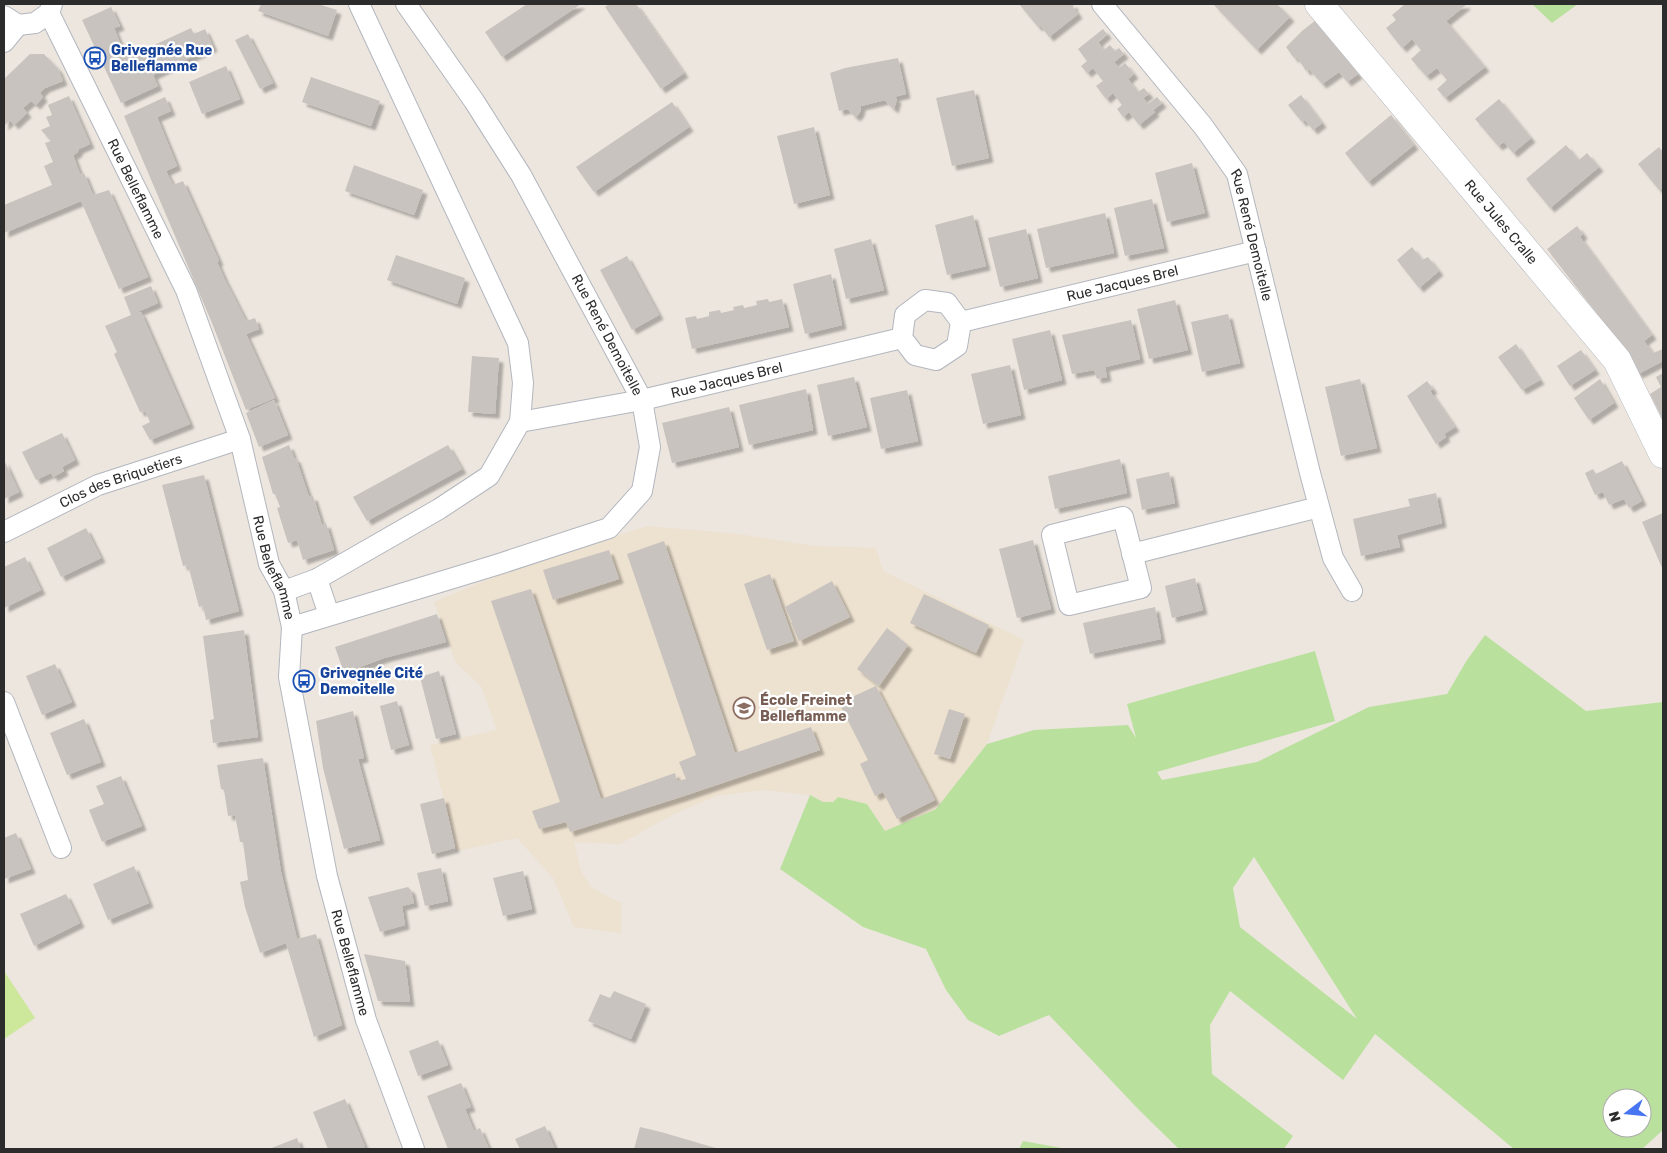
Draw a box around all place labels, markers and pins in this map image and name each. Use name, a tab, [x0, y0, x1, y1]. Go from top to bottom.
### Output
place label: Grivegnée Rue Belleflamme	[111, 42, 212, 75]
bus stop icon: Grivegnée Rue Belleflamme	[83, 46, 107, 70]
place label: Grivegnée Cité Demoitelle	[320, 665, 423, 698]
bus stop icon: Grivegnée Cité Demoitelle	[292, 669, 316, 693]
place label: École Freinet Belleflamme	[760, 691, 852, 725]
school or university icon: École Freinet Belleflamme	[732, 696, 756, 720]

